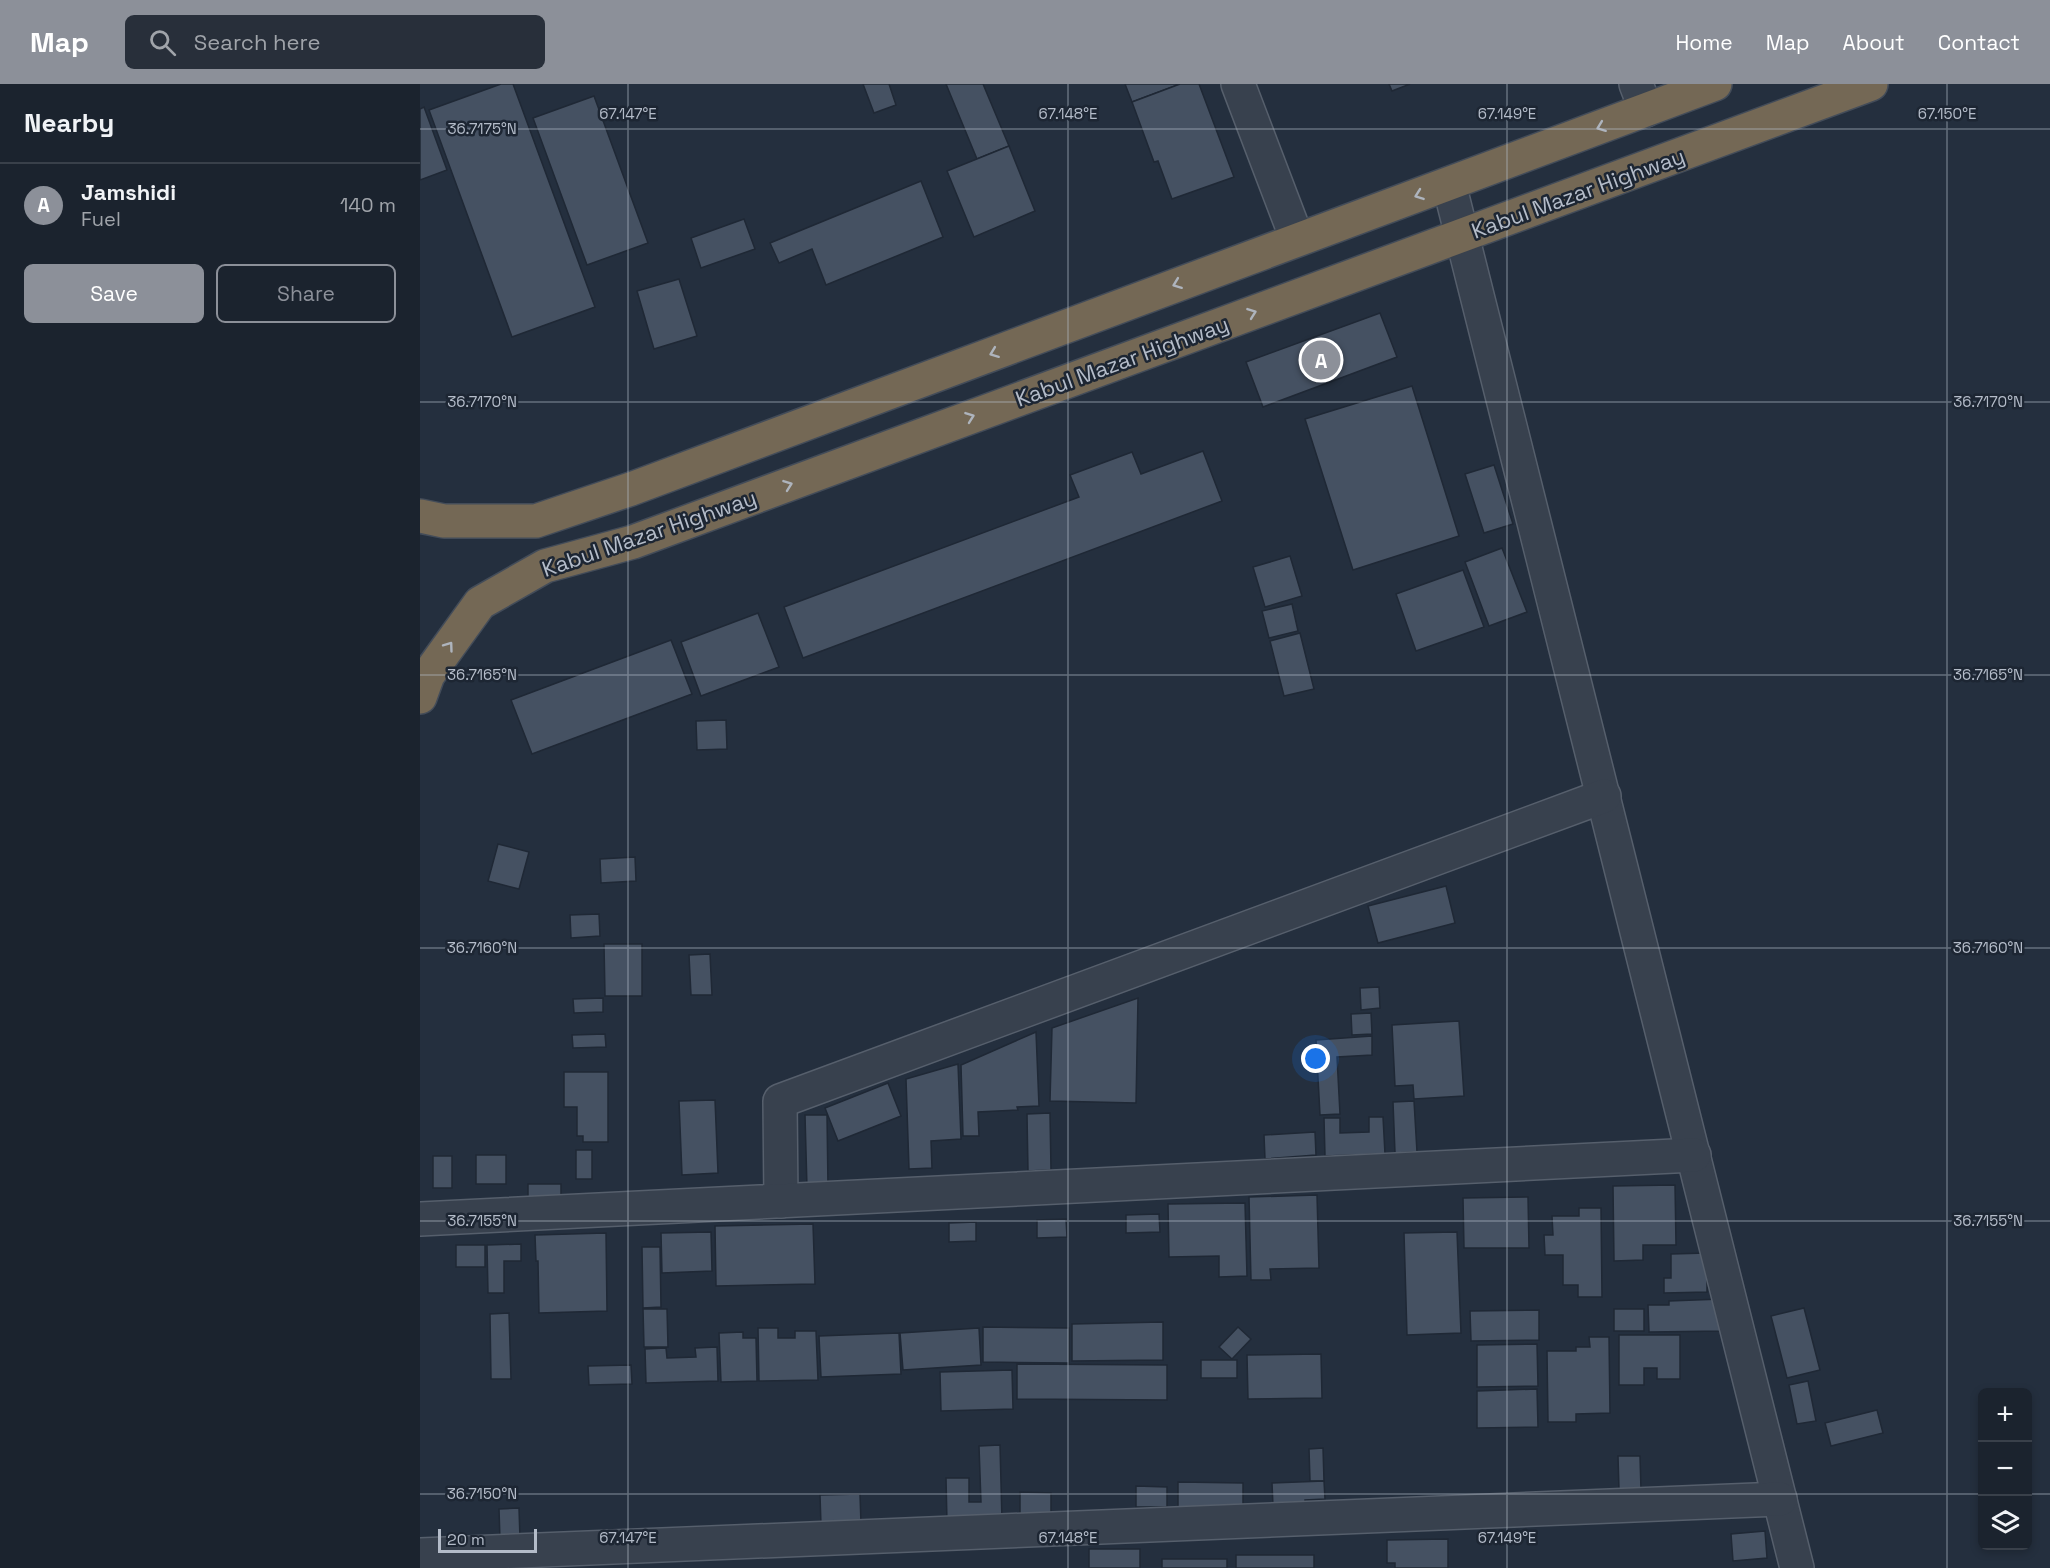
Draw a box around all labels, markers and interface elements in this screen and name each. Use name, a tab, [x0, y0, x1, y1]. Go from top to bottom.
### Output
search box	[125, 15, 545, 69]
text: Map	[30, 24, 89, 60]
icon: search	[146, 26, 179, 59]
text: Search here	[194, 28, 321, 56]
text: Home	[1675, 29, 1733, 56]
text: Map	[1766, 29, 1810, 56]
text: About	[1843, 29, 1905, 56]
text: Contact	[1938, 29, 2020, 56]
text: 67.147°E	[599, 104, 657, 123]
text: 67.148°E	[1039, 104, 1097, 123]
text: 67.149°E	[1478, 104, 1536, 123]
text: 67.150°E	[1918, 104, 1976, 123]
text: Nearby	[24, 106, 114, 140]
text: 36.7175°N	[447, 119, 517, 138]
one-way arrow	[1597, 119, 1607, 132]
street label: Kabul Mazar Highway	[1467, 141, 1689, 245]
text: Jamshidi	[81, 178, 176, 206]
one-way arrow	[1414, 187, 1425, 200]
text: A	[37, 192, 50, 218]
text: 140 m	[340, 192, 396, 218]
text: Fuel	[81, 206, 121, 232]
button: Save	[24, 264, 204, 323]
button: Share	[216, 264, 396, 323]
one-way arrow	[1172, 277, 1183, 290]
one-way arrow	[1246, 308, 1257, 321]
street label: Kabul Mazar Highway	[1011, 309, 1233, 413]
pin: A	[1302, 338, 1340, 382]
one-way arrow	[989, 346, 1000, 358]
text: 36.7170°N	[447, 392, 517, 411]
text: 36.7170°N	[1953, 392, 2023, 411]
one-way arrow	[965, 412, 975, 425]
one-way arrow	[781, 480, 792, 492]
street label: Kabul Mazar Highway	[538, 483, 760, 583]
one-way arrow	[442, 642, 453, 653]
text: 36.7165°N	[447, 665, 517, 684]
text: 36.7165°N	[1953, 665, 2023, 684]
text: 36.7160°N	[447, 938, 517, 957]
text: 36.7160°N	[1953, 938, 2023, 957]
your location	[1301, 1044, 1330, 1073]
text: 36.7155°N	[447, 1211, 517, 1230]
text: 36.7155°N	[1953, 1211, 2023, 1230]
map controls	[1978, 1388, 2032, 1550]
button: +	[1978, 1388, 2032, 1442]
button: −	[1978, 1442, 2032, 1496]
text: 36.7150°N	[447, 1484, 517, 1503]
button: layers	[1978, 1496, 2032, 1550]
scale bar	[438, 1526, 537, 1554]
text: 67.147°E	[599, 1528, 657, 1547]
text: 67.148°E	[1039, 1528, 1097, 1547]
text: 67.149°E	[1478, 1528, 1536, 1547]
text: 20 m	[447, 1529, 485, 1550]

